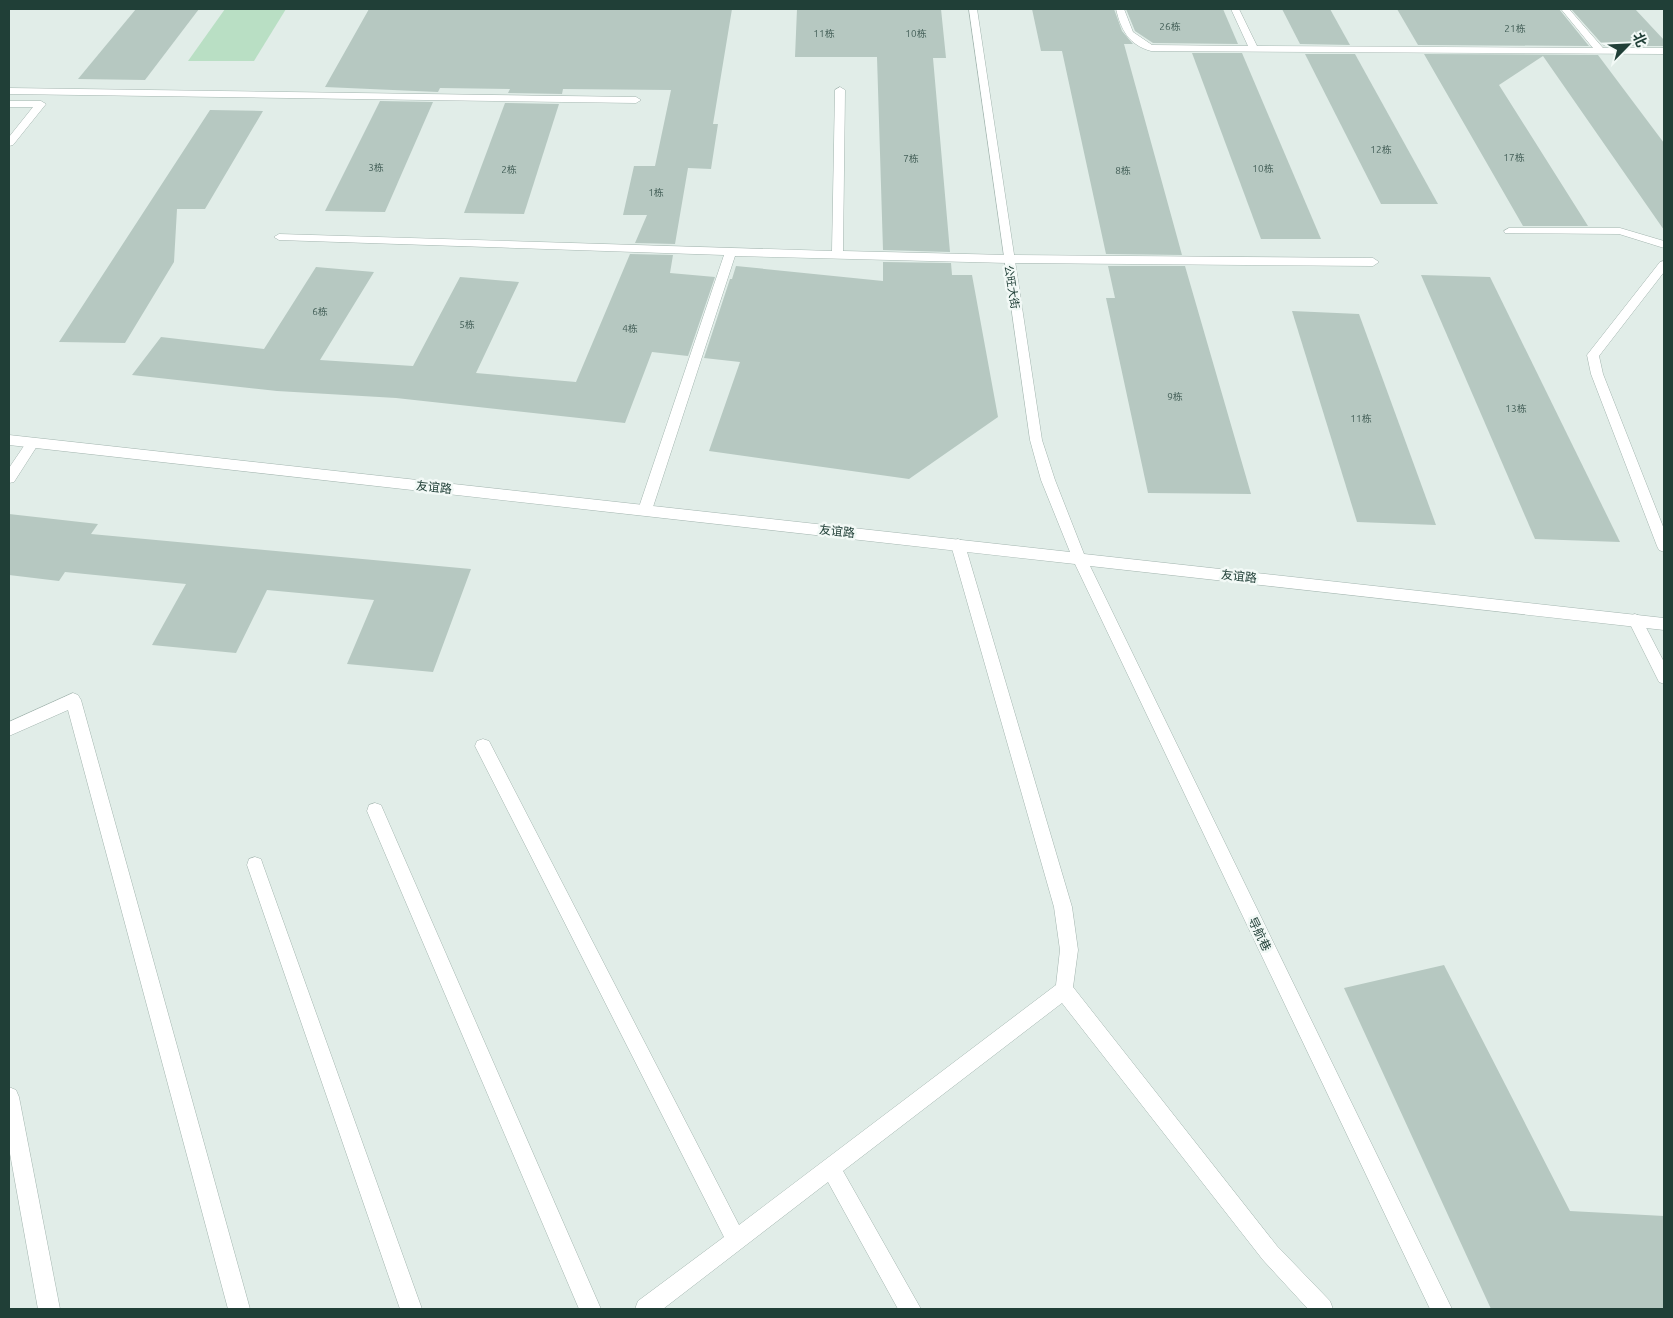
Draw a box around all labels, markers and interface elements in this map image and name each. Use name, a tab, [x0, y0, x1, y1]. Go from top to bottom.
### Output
north arrow	[1603, 20, 1653, 70]
house number: 26栋	[1159, 21, 1181, 32]
house number: 21栋	[1504, 23, 1526, 34]
house number: 11栋	[813, 28, 835, 39]
house number: 10栋	[905, 28, 927, 39]
text: 北	[1630, 30, 1650, 49]
house number: 12栋	[1370, 144, 1392, 155]
house number: 17栋	[1503, 152, 1525, 163]
house number: 7栋	[903, 153, 919, 164]
house number: 3栋	[368, 162, 384, 173]
house number: 10栋	[1252, 163, 1274, 174]
house number: 2栋	[501, 164, 517, 175]
house number: 8栋	[1115, 165, 1131, 176]
house number: 1栋	[648, 187, 664, 198]
street label: 公旺大街	[1003, 264, 1021, 310]
house number: 6栋	[312, 306, 328, 317]
house number: 5栋	[459, 319, 475, 330]
house number: 4栋	[622, 323, 638, 334]
house number: 9栋	[1167, 391, 1183, 402]
house number: 13栋	[1505, 403, 1527, 414]
house number: 11栋	[1350, 413, 1372, 424]
street label: 友谊路	[415, 479, 453, 495]
street label: 友谊路	[818, 523, 856, 539]
street label: 友谊路	[1220, 568, 1258, 584]
street label: 导航巷	[1246, 915, 1274, 953]

